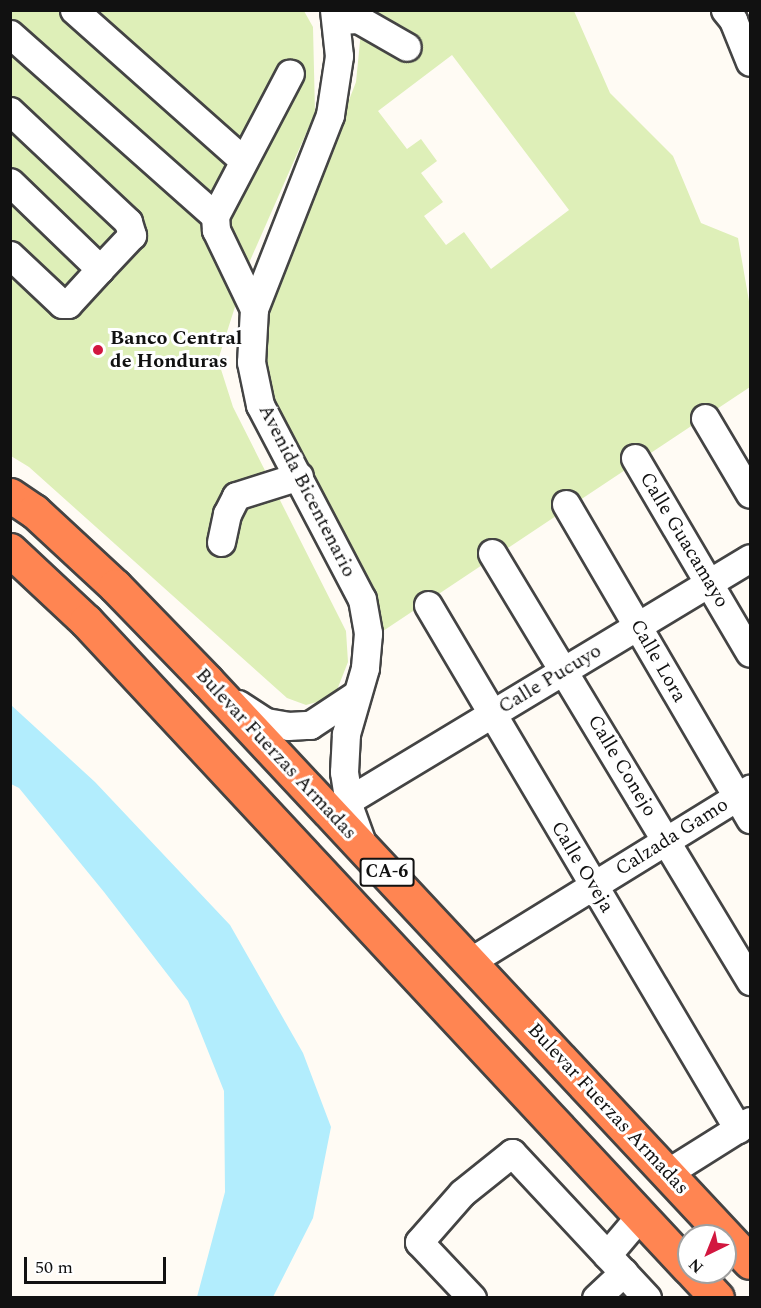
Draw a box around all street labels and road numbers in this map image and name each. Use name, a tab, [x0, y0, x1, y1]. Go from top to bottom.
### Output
street label: Avenida Bicentenario	[253, 401, 361, 581]
street label: Calle Guacamayo	[634, 468, 734, 612]
street label: Calle Lora	[625, 615, 691, 707]
street label: Calle Pucuyo	[494, 639, 606, 719]
street label: Bulevar Fuerzas Armadas	[190, 663, 362, 845]
street label: Calle Conejo	[582, 711, 662, 821]
street label: Calzada Gamo	[611, 793, 733, 881]
street label: Calle Oveja	[545, 817, 619, 917]
road number: CA-6	[358, 857, 416, 887]
street label: Bulevar Fuerzas Armadas	[522, 1018, 694, 1200]

